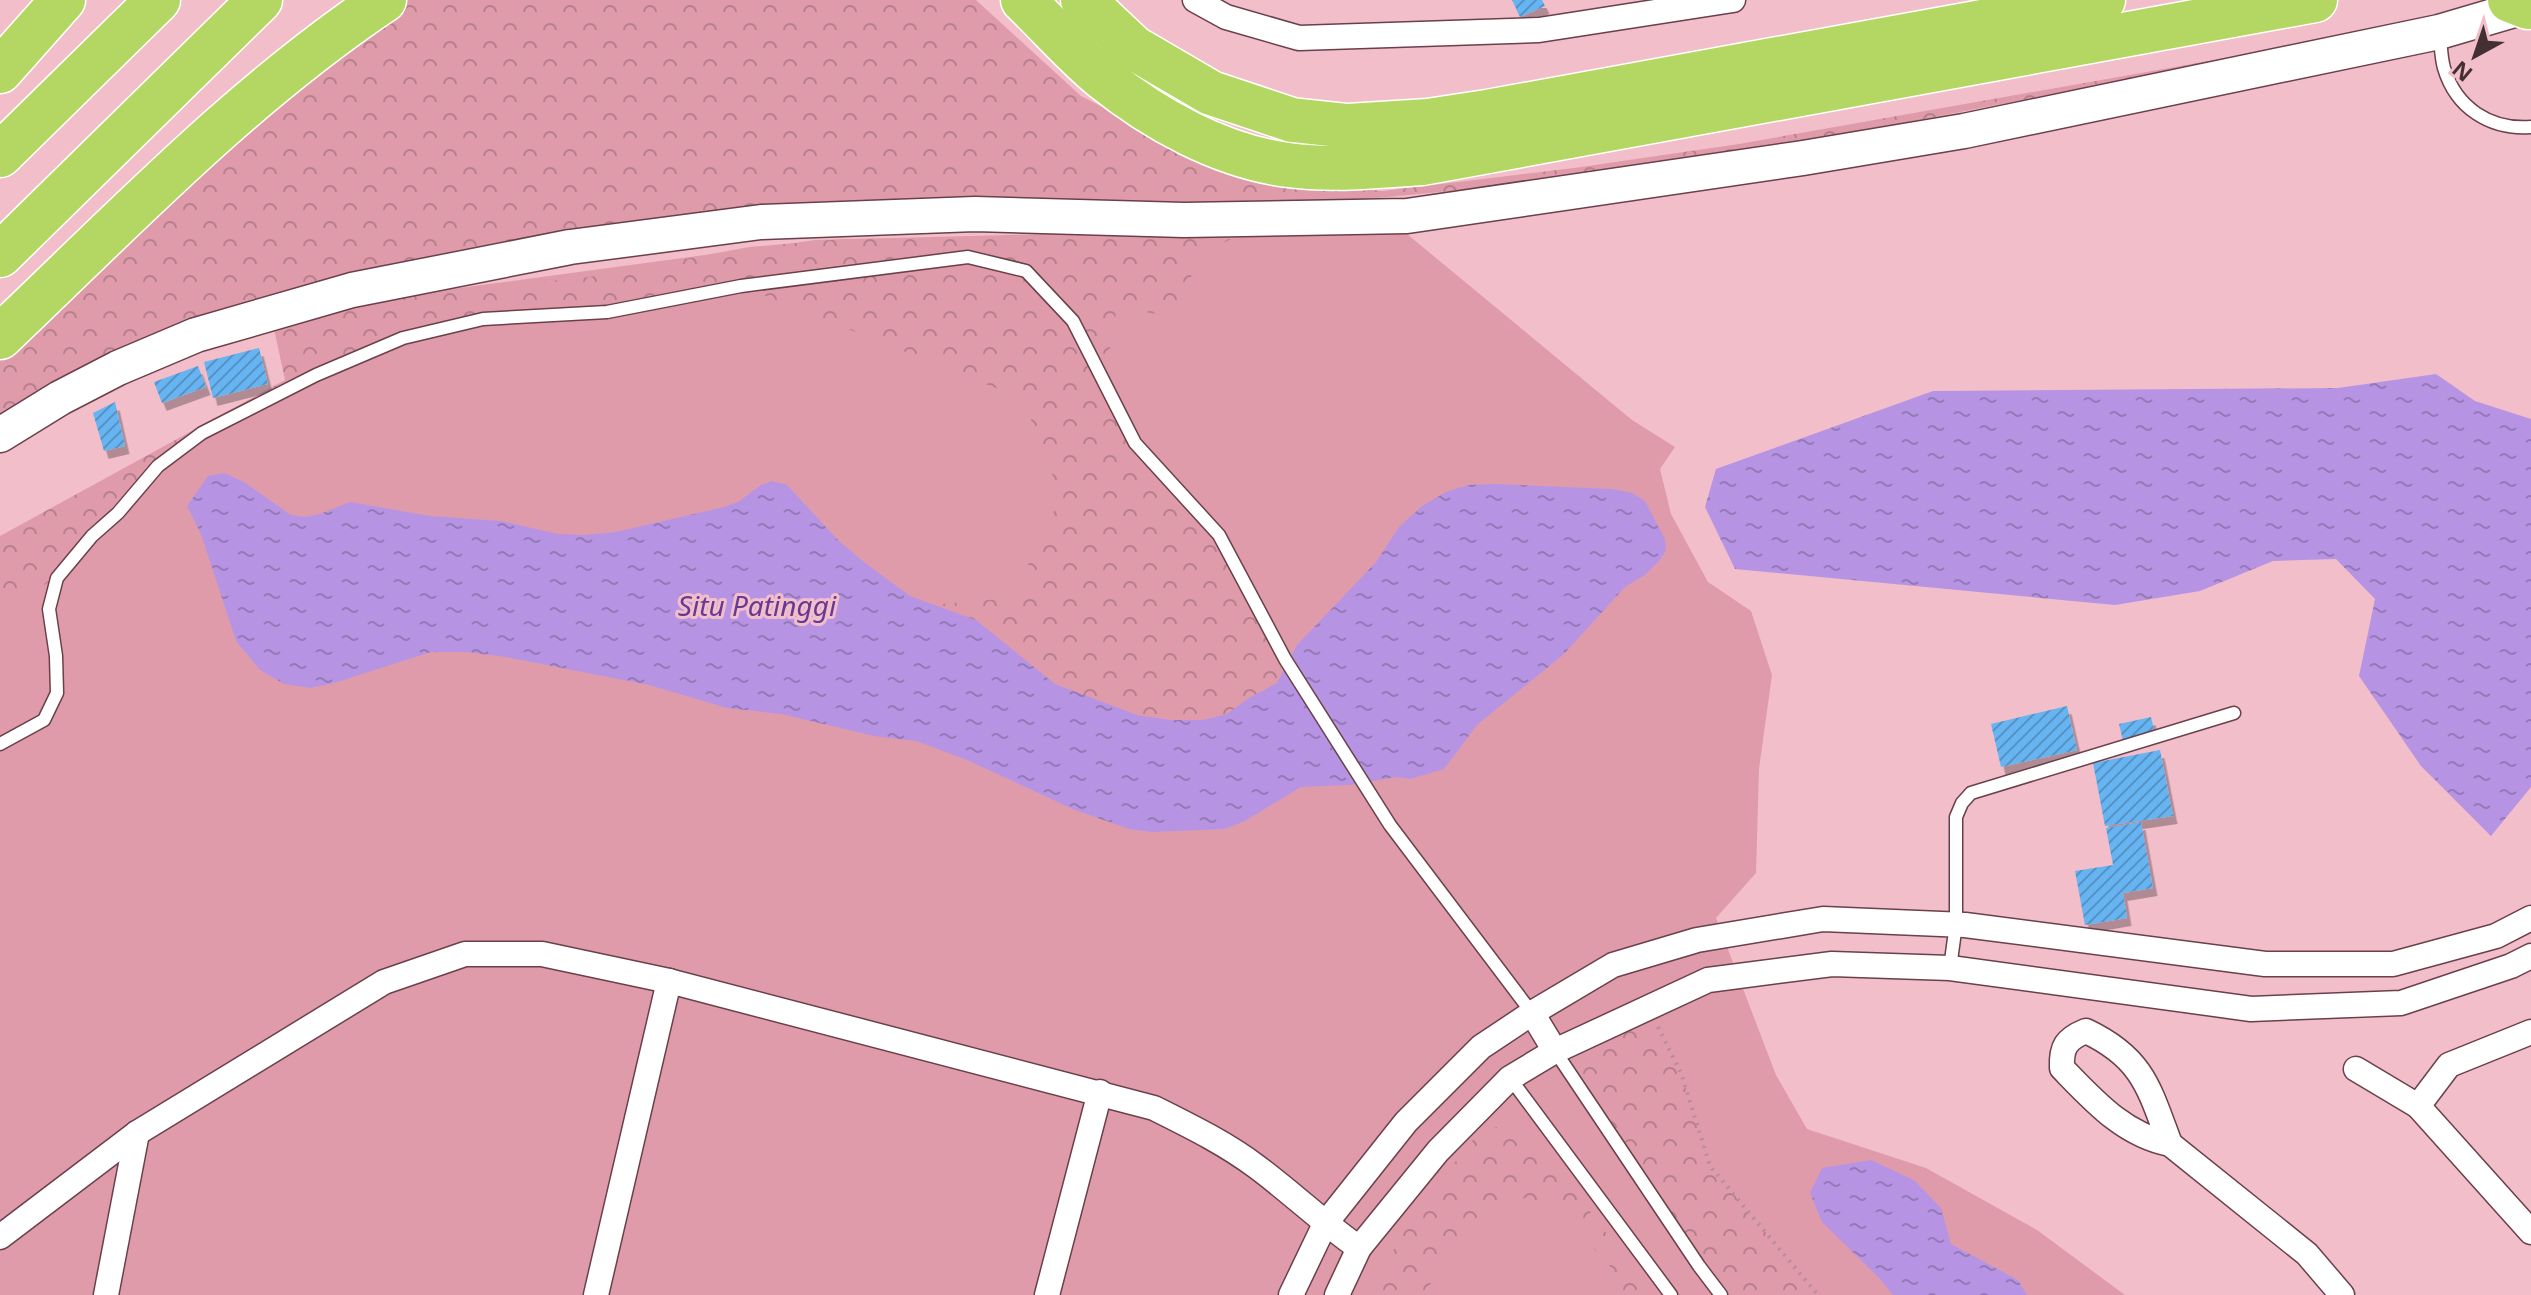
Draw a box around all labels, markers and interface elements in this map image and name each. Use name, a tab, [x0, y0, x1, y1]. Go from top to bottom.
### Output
north arrow	[2435, 16, 2515, 96]
text: N	[2445, 55, 2478, 89]
water label: Situ Patinggi	[678, 586, 837, 624]

